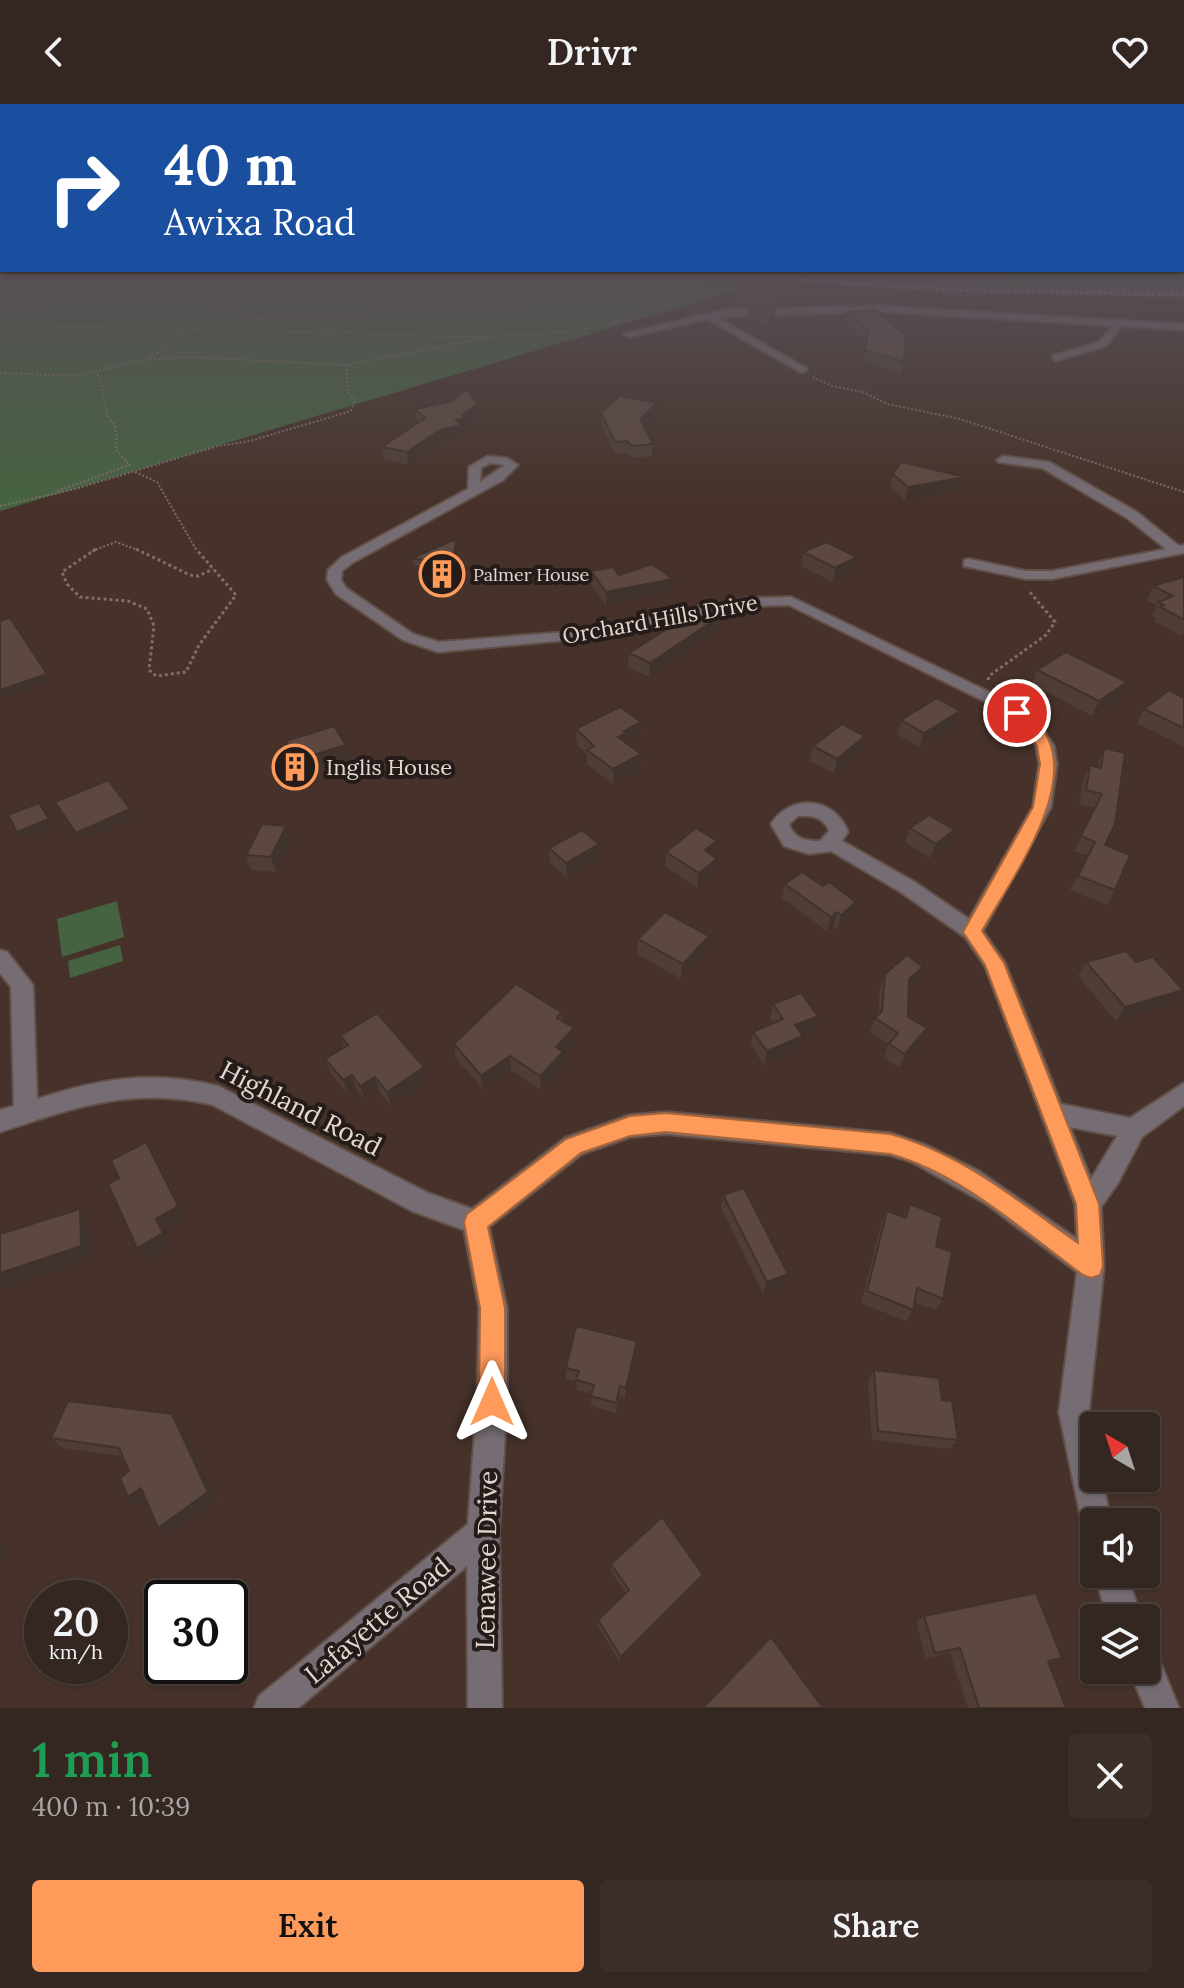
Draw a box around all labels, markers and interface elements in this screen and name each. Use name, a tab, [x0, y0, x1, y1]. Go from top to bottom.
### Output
text: Drivr	[547, 29, 637, 75]
icon: back	[32, 30, 76, 74]
icon: heart	[1108, 30, 1152, 74]
text: 40 m	[164, 129, 297, 200]
icon: right	[32, 136, 136, 240]
text: Awixa Road	[164, 199, 355, 245]
building icon: Palmer House	[418, 550, 466, 598]
place label: Palmer House	[473, 563, 590, 586]
street label: Orchard Hills Drive	[560, 588, 760, 650]
pin	[983, 679, 1051, 747]
icon: arrive	[995, 691, 1039, 735]
building icon: Inglis House	[271, 743, 319, 791]
place label: Inglis House	[326, 753, 452, 781]
street label: Highland Road	[215, 1053, 387, 1163]
position arrow	[450, 1360, 534, 1444]
north arrow	[1080, 1412, 1160, 1492]
map controls	[1080, 1412, 1160, 1684]
street label: Lenawee Drive	[468, 1471, 504, 1649]
button: sound	[1080, 1508, 1160, 1588]
street label: Lafayette Road	[297, 1550, 457, 1690]
speed limit sign: 30	[144, 1580, 248, 1684]
text: 20	[53, 1596, 99, 1647]
button: layers	[1080, 1604, 1160, 1684]
text: km/h	[49, 1639, 103, 1664]
text: 1 min	[32, 1729, 152, 1790]
button: close	[1068, 1734, 1152, 1818]
text: 400 m · 10:39	[32, 1790, 190, 1823]
button: Exit	[32, 1880, 584, 1972]
button: Share	[600, 1880, 1152, 1972]

